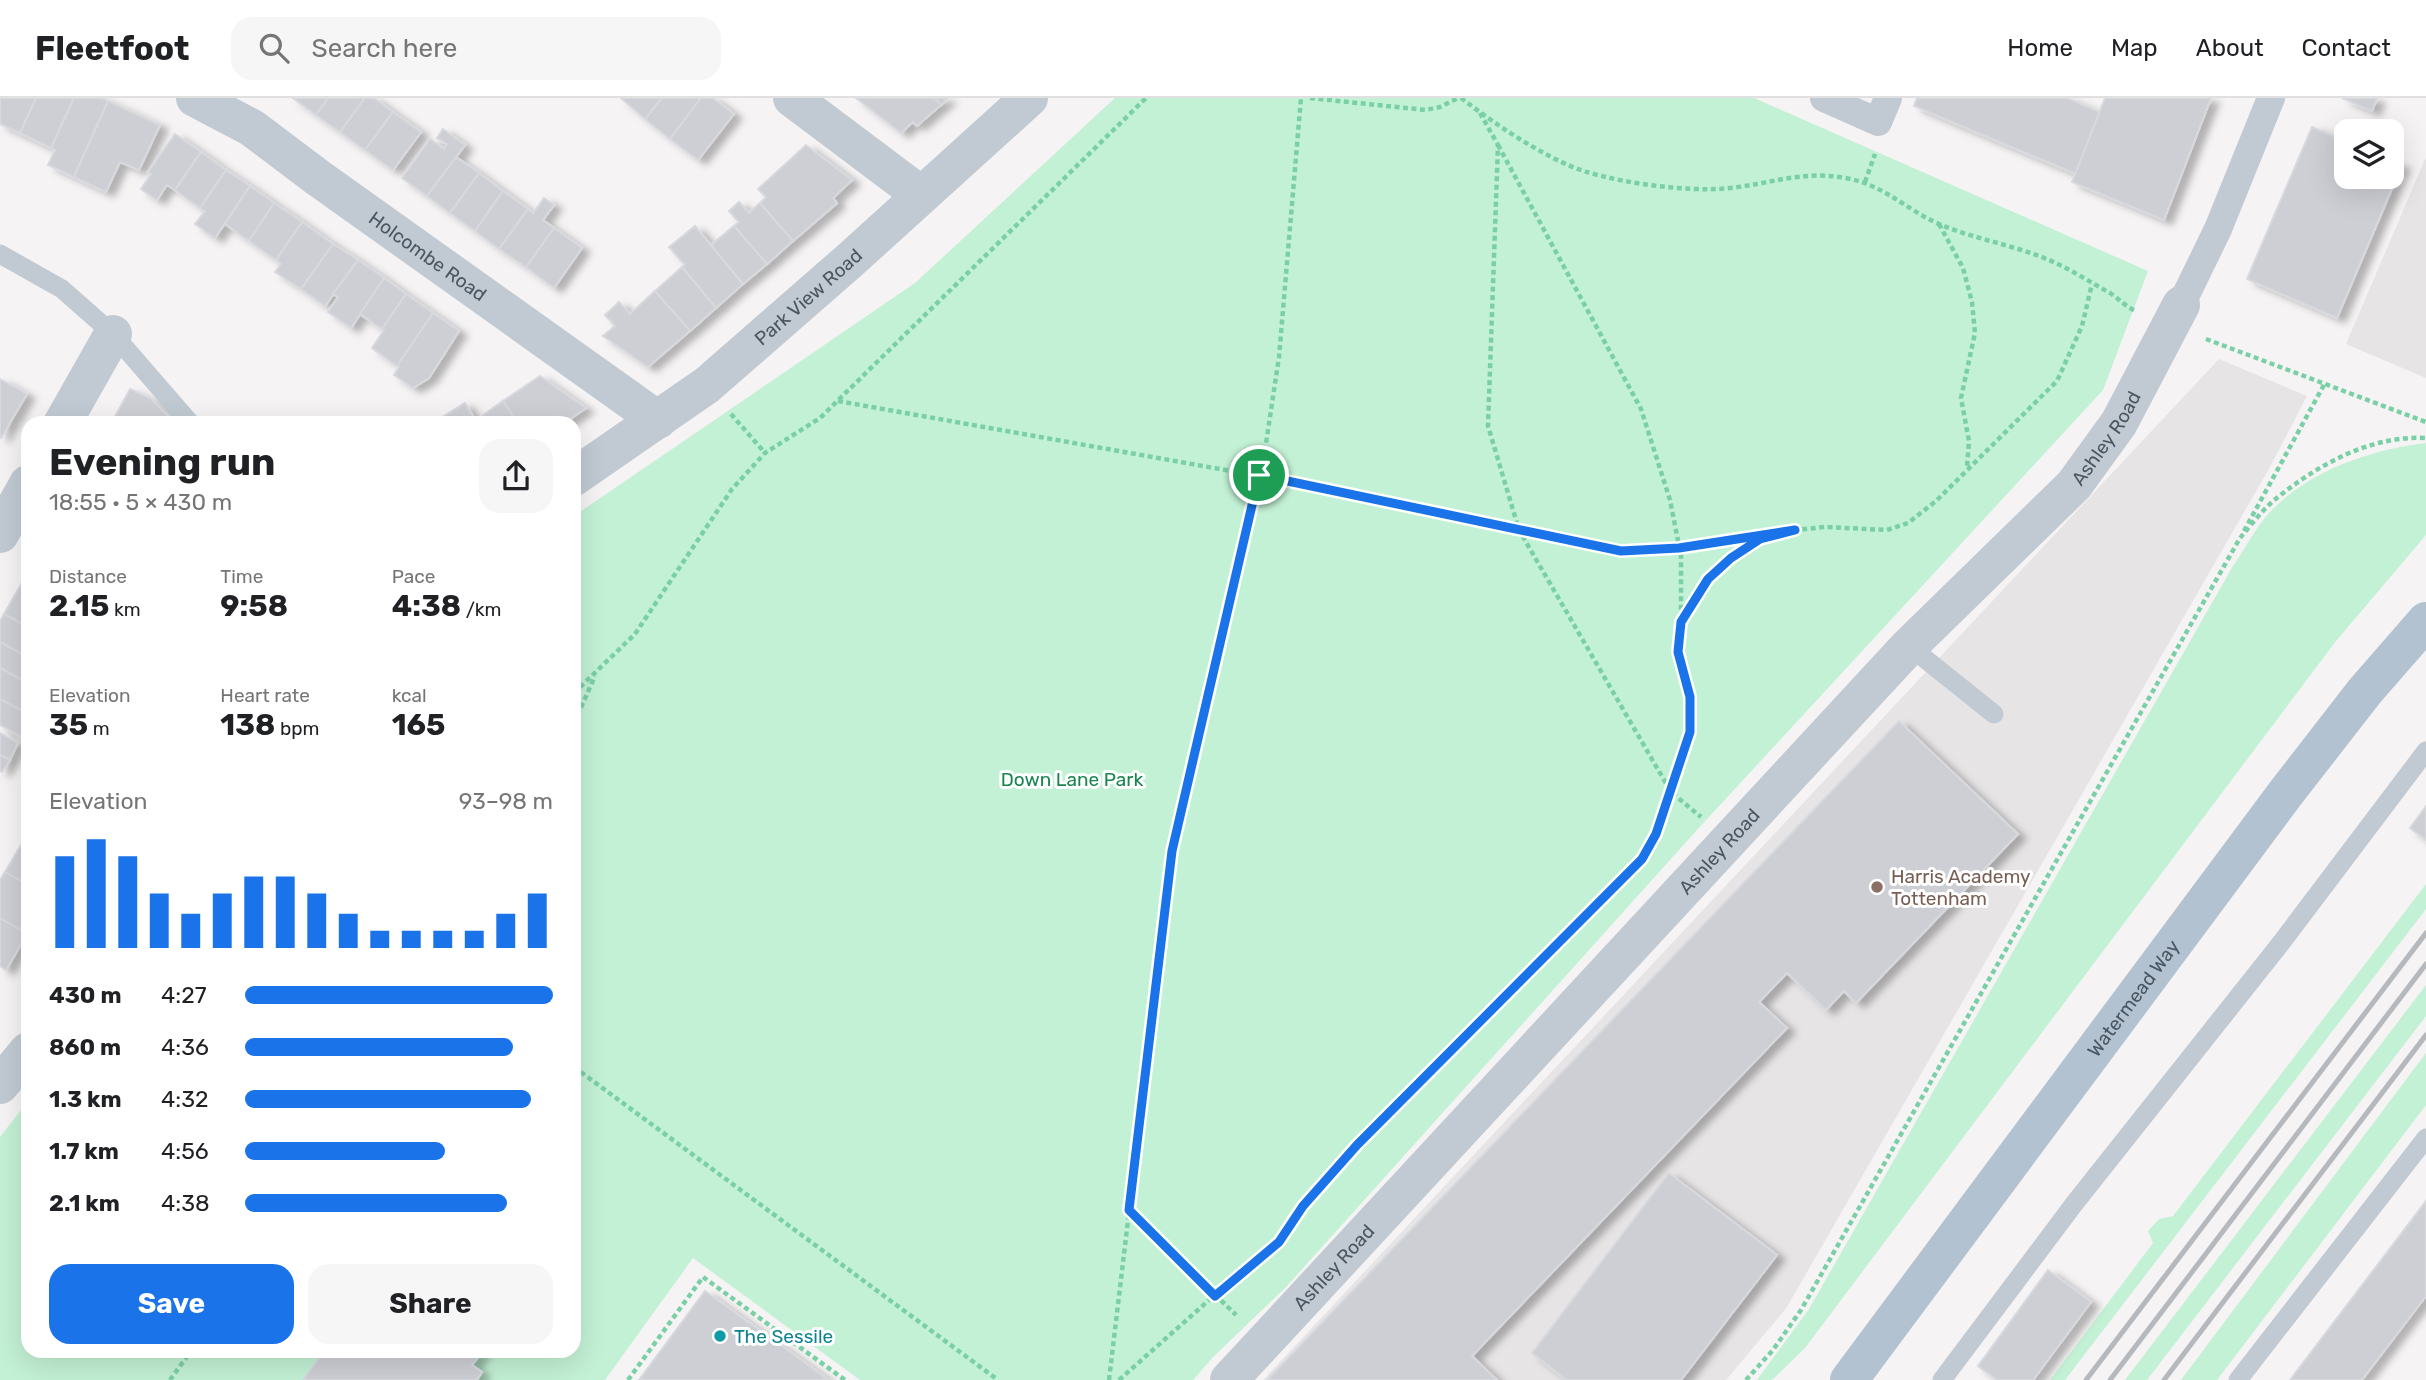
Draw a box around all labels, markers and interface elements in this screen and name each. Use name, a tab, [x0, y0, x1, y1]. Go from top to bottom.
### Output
search box	[231, 17, 721, 80]
text: Fleetfoot	[35, 29, 189, 68]
icon: search	[255, 29, 293, 67]
text: Search here	[311, 33, 457, 64]
text: Home	[2007, 34, 2073, 62]
text: Map	[2111, 34, 2158, 62]
text: About	[2196, 34, 2264, 62]
text: Contact	[2302, 34, 2391, 62]
map controls	[2334, 119, 2404, 189]
button: layers	[2334, 119, 2404, 189]
street label: Holcombe Road	[365, 206, 491, 306]
street label: Park View Road	[750, 243, 867, 350]
street label: Ashley Road	[2066, 387, 2145, 490]
text: Evening run	[49, 439, 275, 485]
button: share	[479, 439, 553, 513]
pin	[1229, 445, 1289, 505]
icon: arrive	[1240, 456, 1278, 494]
text: 18:55 · 5 × 430 m	[49, 488, 232, 516]
text: Distance	[49, 565, 127, 588]
text: Time	[220, 565, 263, 588]
text: Pace	[392, 565, 435, 588]
text: 2.15	[49, 588, 109, 624]
text: 9:58	[220, 588, 288, 624]
text: 4:38	[392, 588, 461, 624]
text: km	[109, 598, 141, 621]
text: /km	[461, 598, 502, 621]
text: Elevation	[49, 684, 130, 707]
text: Heart rate	[220, 684, 310, 707]
text: kcal	[392, 684, 427, 707]
text: 35	[49, 707, 88, 743]
text: 138	[220, 707, 275, 743]
text: 165	[392, 707, 445, 743]
text: m	[88, 717, 110, 740]
text: bpm	[275, 717, 320, 740]
park label: Down Lane Park	[1001, 768, 1144, 791]
text: Elevation	[49, 787, 148, 815]
text: 93–98 m	[459, 787, 553, 815]
street label: Ashley Road	[1674, 803, 1764, 899]
place label: Harris Academy Tottenham	[1891, 865, 2031, 910]
marker: Harris Academy Tottenham	[1869, 879, 1885, 895]
street label: Watermead Way	[2082, 935, 2184, 1061]
text: 430 m	[49, 981, 121, 1009]
text: 4:27	[161, 981, 206, 1009]
text: 860 m	[49, 1033, 121, 1061]
text: 4:36	[161, 1033, 209, 1061]
text: 1.3 km	[49, 1085, 122, 1113]
text: 4:32	[161, 1085, 209, 1113]
text: 1.7 km	[49, 1137, 119, 1165]
text: 4:56	[161, 1137, 209, 1165]
text: 2.1 km	[49, 1189, 120, 1217]
text: 4:38	[161, 1189, 210, 1217]
street label: Ashley Road	[1288, 1219, 1379, 1315]
button: Save	[49, 1264, 294, 1344]
button: Share	[308, 1264, 553, 1344]
place label: The Sessile	[734, 1325, 833, 1348]
marker: The Sessile	[712, 1328, 728, 1344]

